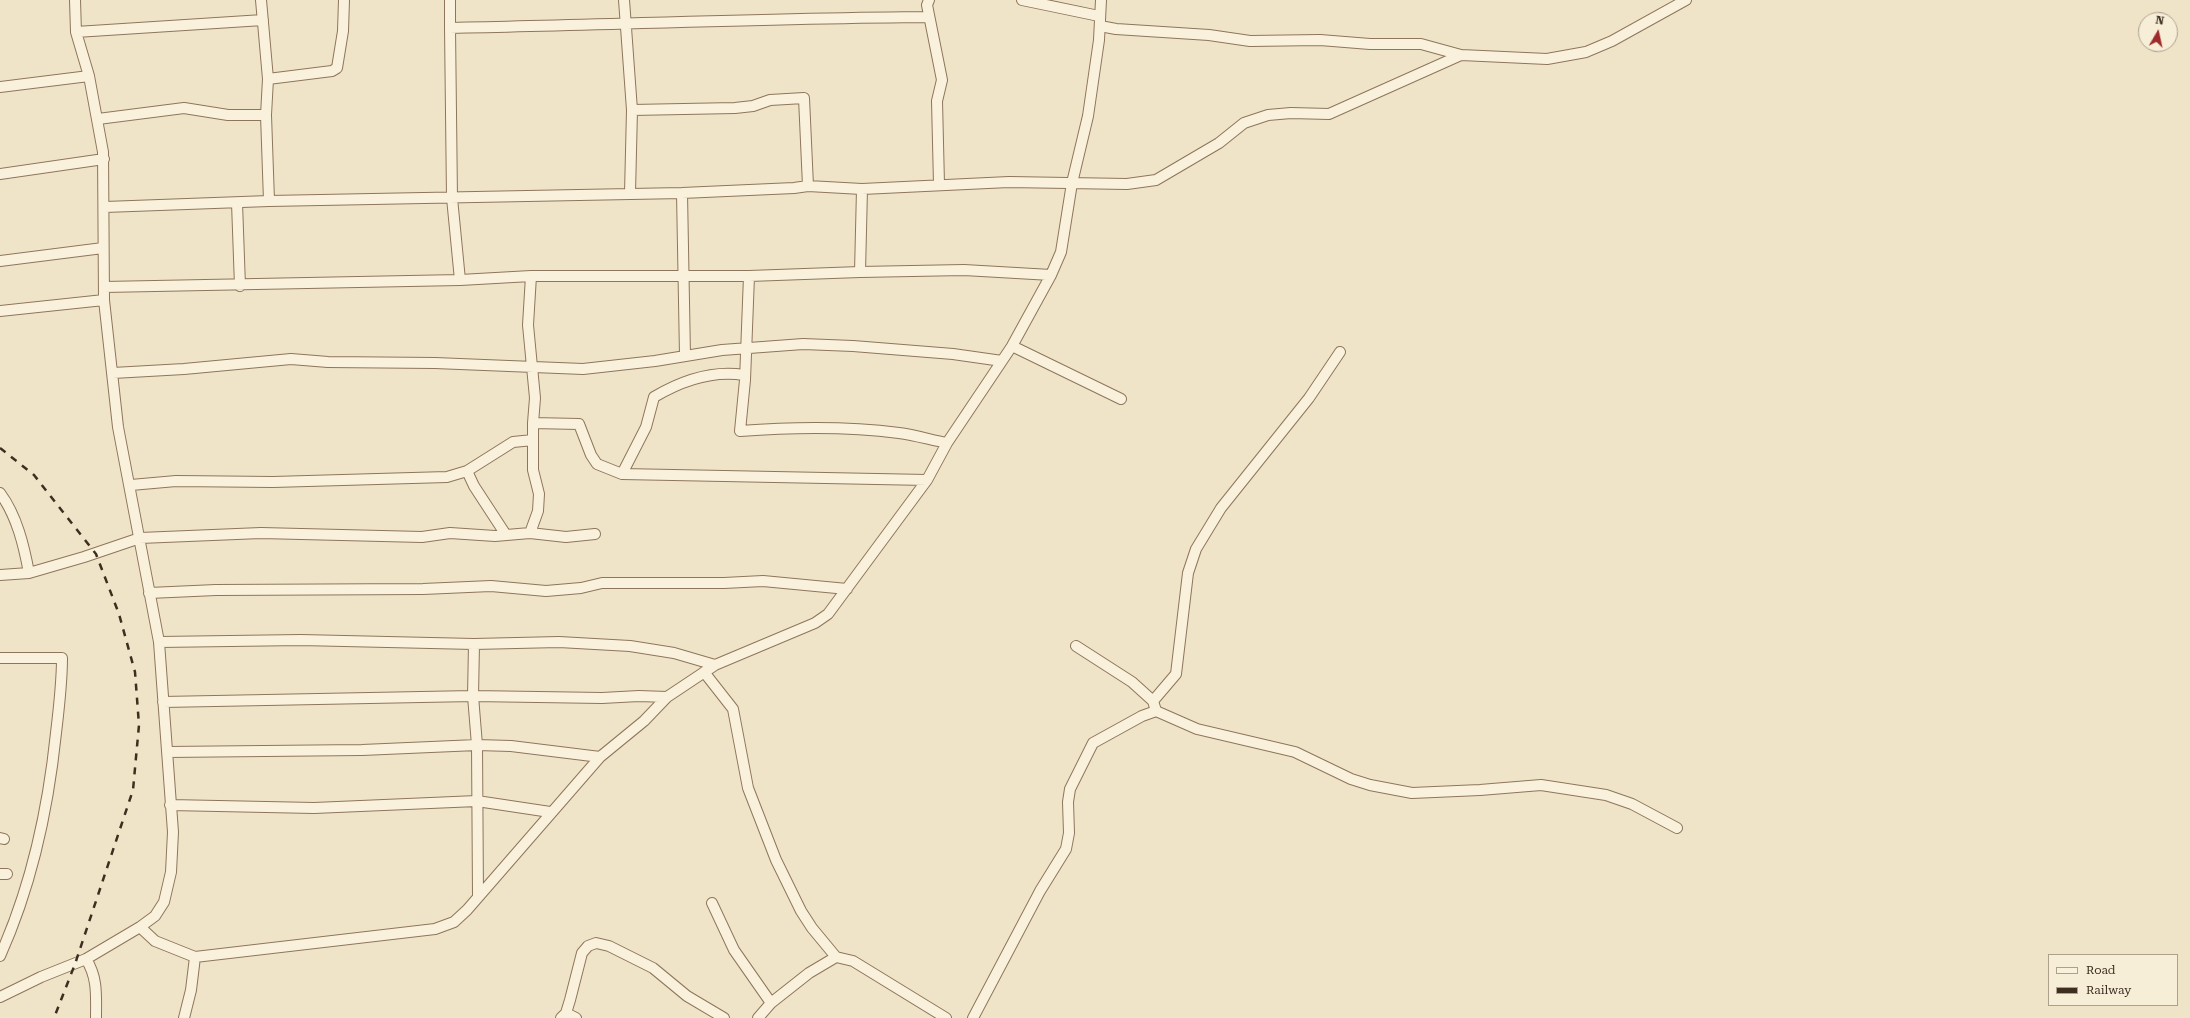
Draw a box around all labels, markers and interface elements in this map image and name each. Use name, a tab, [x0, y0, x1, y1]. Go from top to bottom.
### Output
north arrow	[2138, 12, 2178, 52]
text: N	[2155, 14, 2165, 28]
legend	[2048, 954, 2178, 1006]
text: Road	[2086, 963, 2115, 977]
text: Railway	[2086, 983, 2131, 997]

